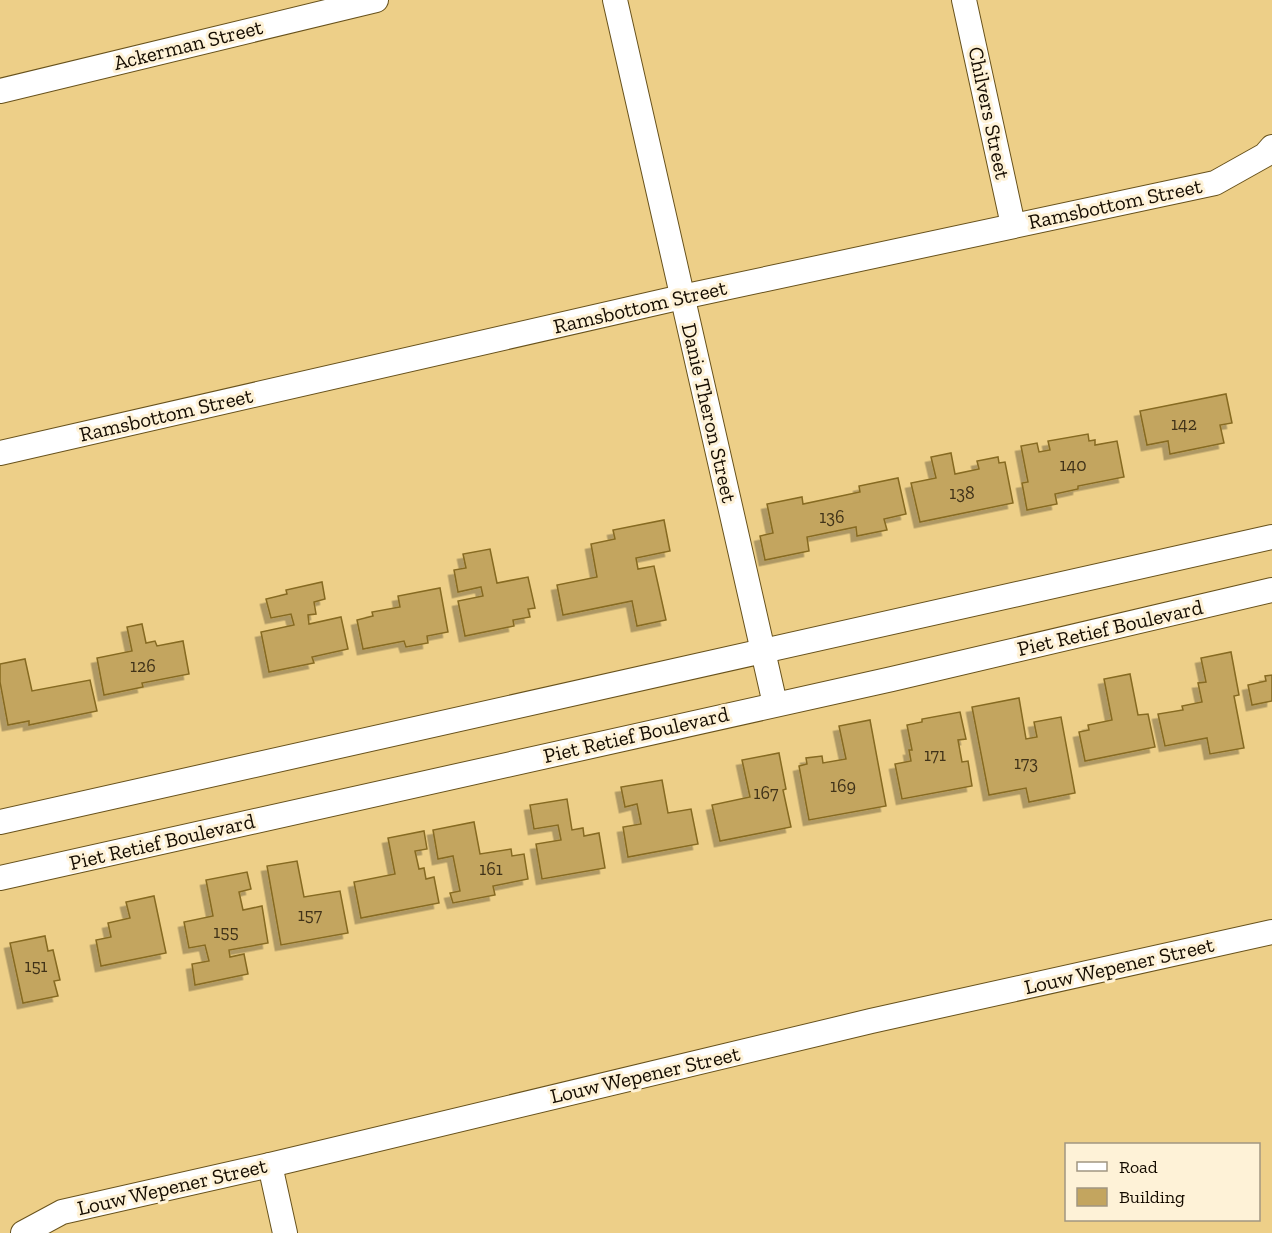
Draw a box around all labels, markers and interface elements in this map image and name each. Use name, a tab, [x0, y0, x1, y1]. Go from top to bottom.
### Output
street label: Ackerman Street	[111, 14, 265, 75]
street label: Chilvers Street	[963, 44, 1016, 182]
street label: Ramsbottom Street	[1026, 173, 1204, 234]
street label: Ramsbottom Street	[551, 274, 729, 339]
street label: Danie Theron Street	[677, 321, 742, 505]
street label: Ramsbottom Street	[77, 382, 255, 447]
house number: 142	[1171, 413, 1197, 435]
house number: 140	[1060, 454, 1087, 476]
house number: 138	[949, 482, 975, 504]
house number: 136	[819, 506, 845, 528]
street label: Piet Retief Boulevard	[1015, 594, 1205, 661]
house number: 126	[130, 655, 156, 677]
street label: Piet Retief Boulevard	[541, 701, 731, 768]
house number: 171	[924, 744, 946, 766]
house number: 173	[1014, 752, 1038, 774]
house number: 169	[830, 775, 856, 797]
house number: 167	[754, 782, 779, 804]
street label: Piet Retief Boulevard	[67, 808, 257, 875]
house number: 161	[479, 858, 503, 880]
house number: 157	[298, 904, 323, 926]
house number: 155	[213, 921, 239, 943]
street label: Louw Wepener Street	[1022, 931, 1216, 999]
house number: 151	[24, 955, 48, 977]
street label: Louw Wepener Street	[548, 1040, 742, 1108]
legend	[1065, 1143, 1260, 1221]
street label: Louw Wepener Street	[75, 1152, 269, 1220]
text: Road	[1119, 1156, 1158, 1178]
text: Building	[1119, 1186, 1185, 1208]

